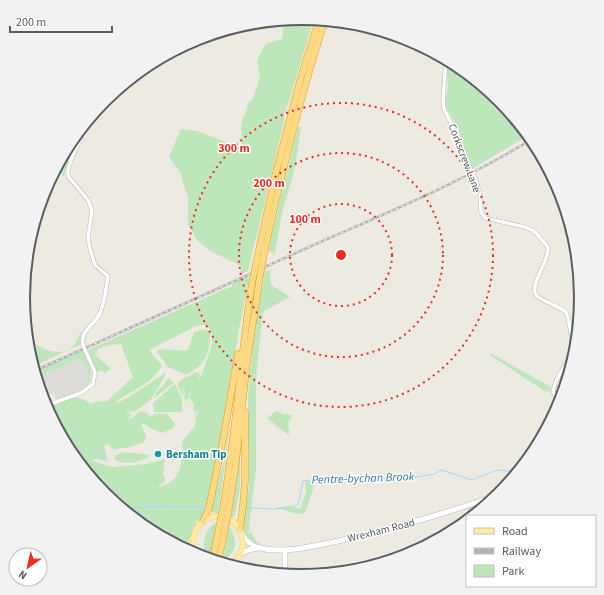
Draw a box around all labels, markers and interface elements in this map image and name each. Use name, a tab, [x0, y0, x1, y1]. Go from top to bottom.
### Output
scale bar	[10, 8, 112, 34]
text: 200 m	[16, 14, 46, 31]
street label: Corkscrew Lane	[444, 121, 485, 195]
text: 300 m	[218, 140, 250, 157]
text: 200 m	[253, 175, 285, 192]
text: 100 m	[289, 211, 321, 228]
centre of rings	[334, 248, 348, 262]
place label: Bersham Tip	[166, 447, 227, 462]
marker: Bersham Tip	[153, 449, 163, 459]
water label: Pentre-bychan Brook	[311, 468, 415, 489]
street label: Wrexham Road	[346, 515, 416, 546]
legend	[466, 515, 596, 587]
text: Road	[502, 523, 528, 540]
text: Railway	[502, 543, 541, 560]
north arrow	[8, 547, 48, 587]
text: Park	[502, 563, 524, 580]
text: N	[15, 567, 30, 583]

